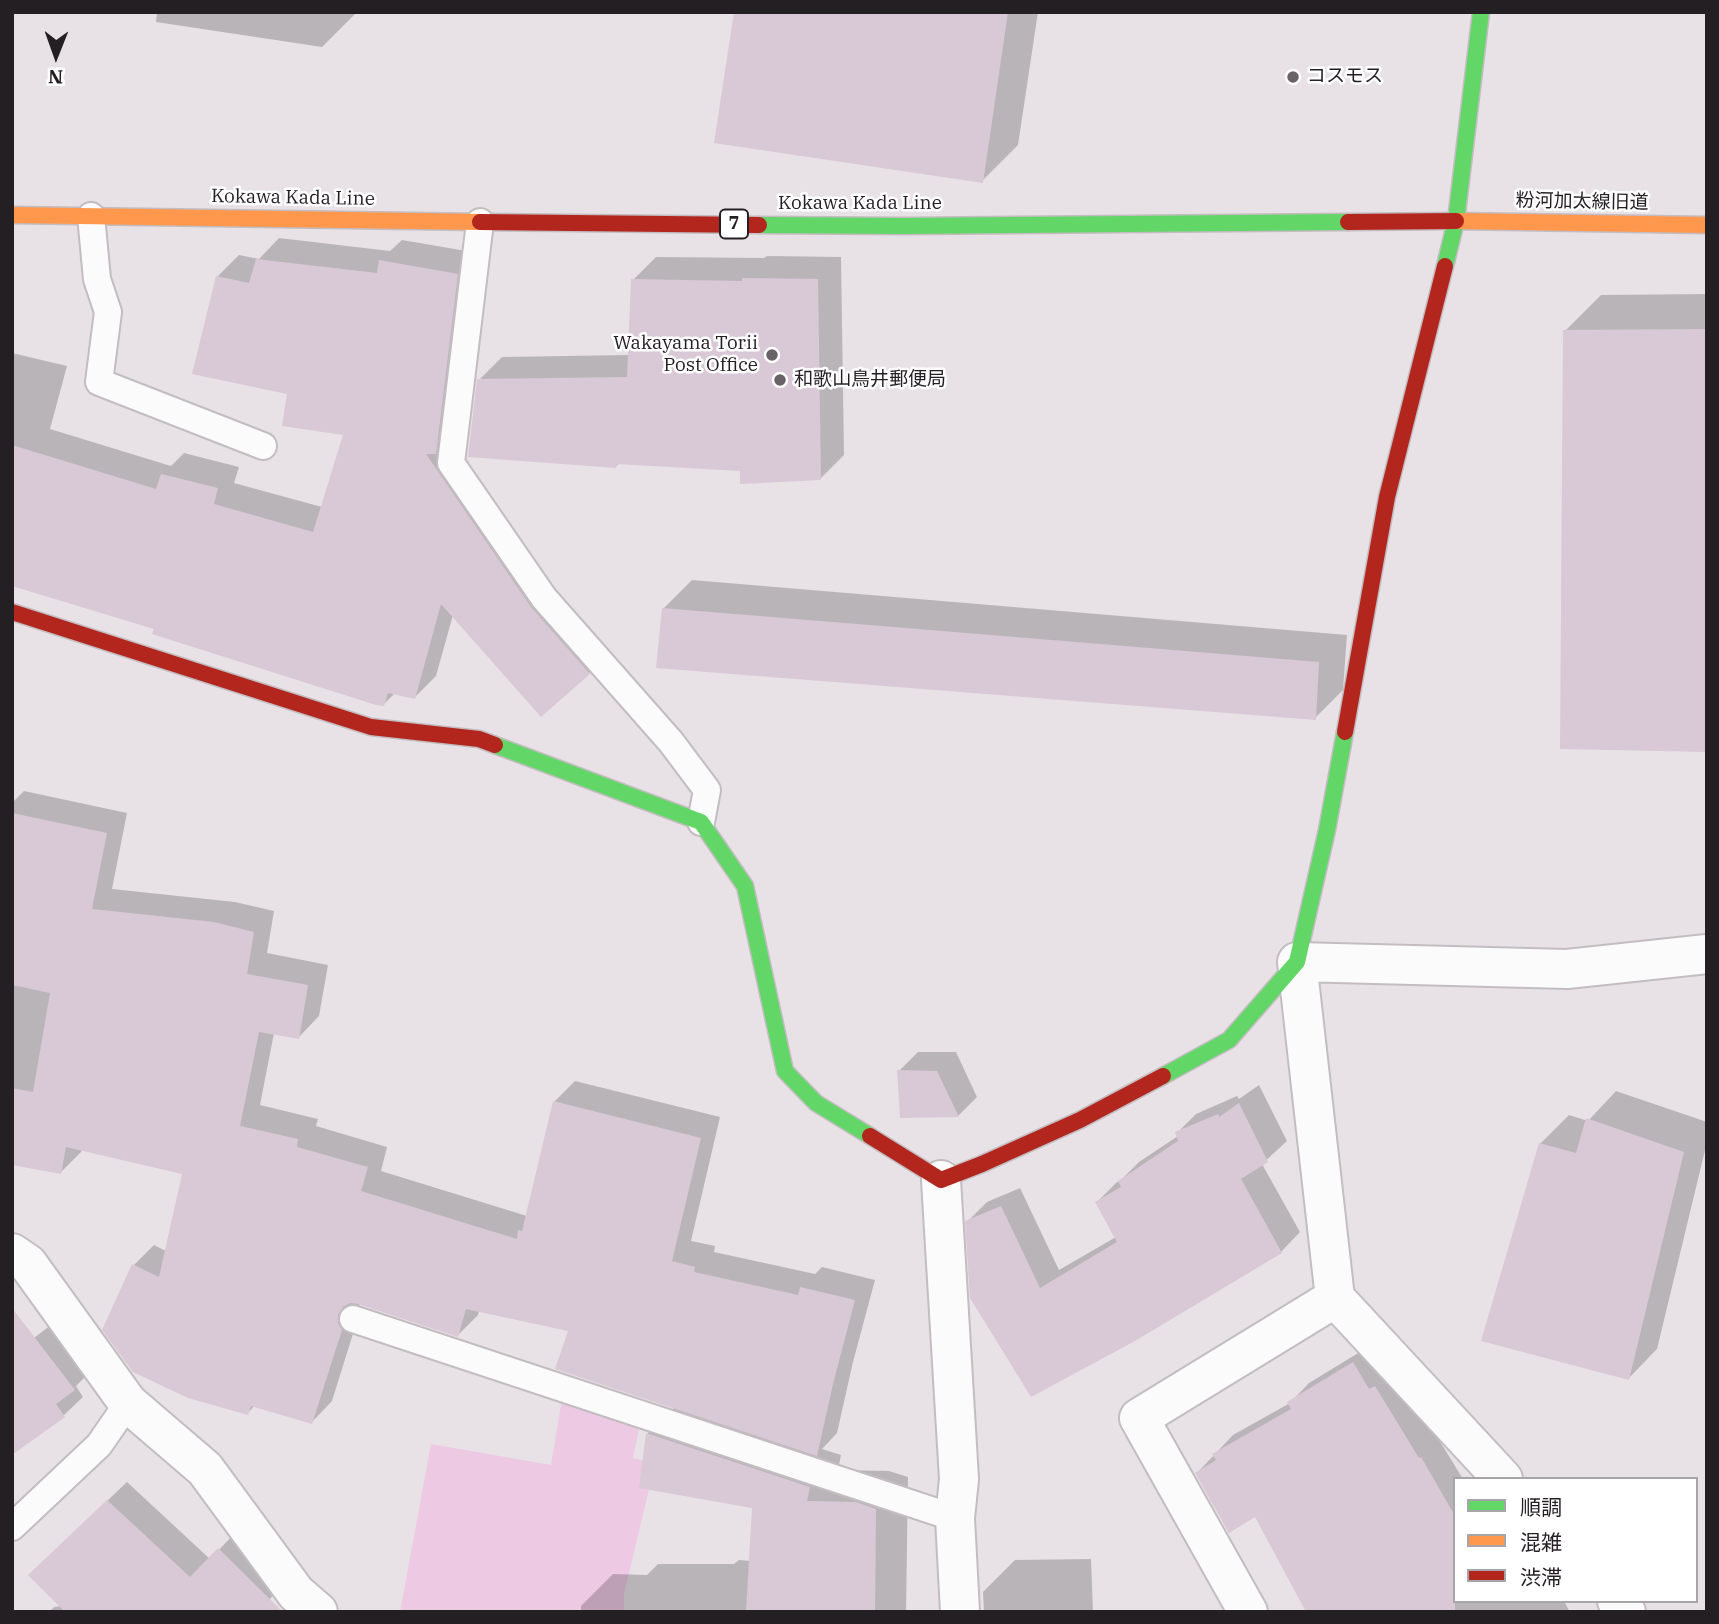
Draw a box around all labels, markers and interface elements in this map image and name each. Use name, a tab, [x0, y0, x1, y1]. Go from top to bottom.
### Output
north arrow	[21, 21, 91, 91]
text: N	[48, 65, 63, 89]
place label: コスモス	[1307, 66, 1383, 88]
marker: コスモス	[1285, 69, 1301, 85]
street label: Kokawa Kada Line	[211, 185, 375, 211]
street label: 粉河加太線旧道	[1515, 189, 1649, 215]
street label: Kokawa Kada Line	[778, 193, 942, 215]
road number: 7	[720, 210, 748, 238]
place label: Wakayama Torii Post Office	[613, 333, 758, 377]
marker: Wakayama Torii Post Office	[764, 347, 780, 363]
place label: 和歌山鳥井郵便局	[794, 369, 946, 391]
marker: 和歌山鳥井郵便局	[772, 372, 788, 388]
legend	[1453, 1477, 1698, 1603]
text: 順調	[1520, 1493, 1562, 1521]
text: 混雑	[1520, 1528, 1562, 1556]
text: 渋滞	[1520, 1563, 1562, 1591]

